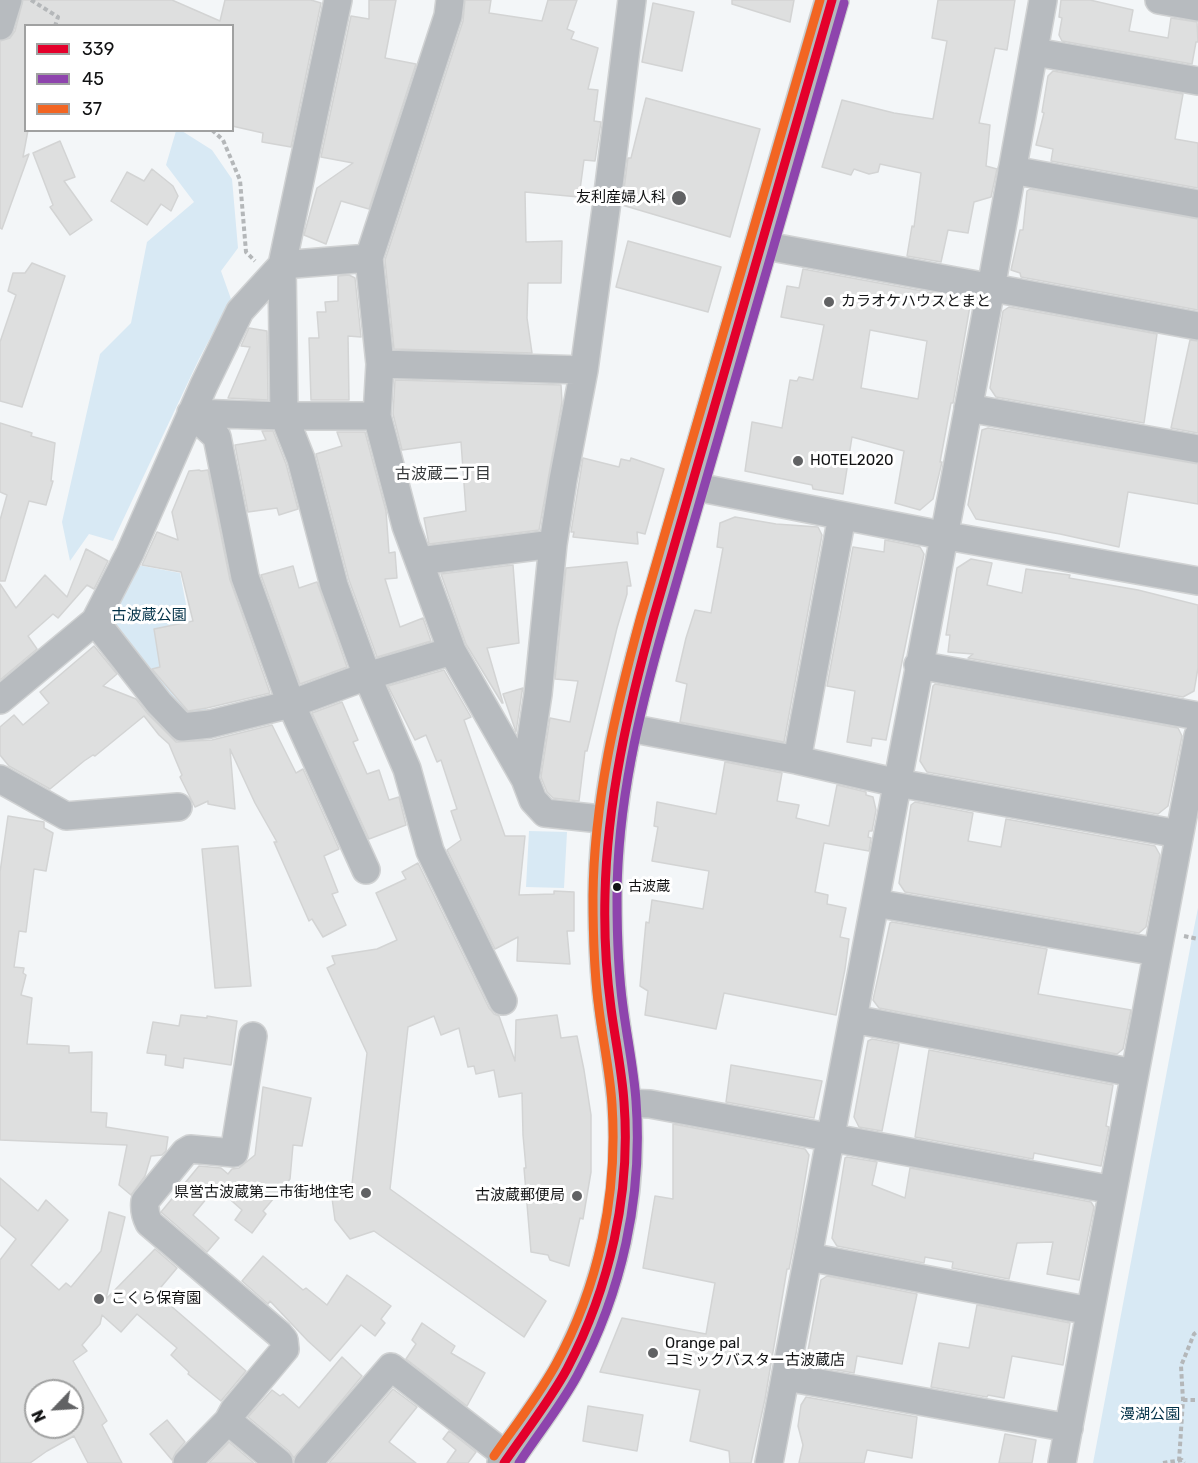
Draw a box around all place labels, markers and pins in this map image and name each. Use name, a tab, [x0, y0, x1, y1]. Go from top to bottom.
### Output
place label: 友利産婦人科	[576, 189, 666, 207]
marker: 友利産婦人科	[670, 189, 688, 207]
place label: カラオケハウスとまと	[841, 293, 991, 311]
marker: カラオケハウスとまと	[822, 295, 836, 309]
place label: HOTEL2020	[810, 452, 894, 470]
marker: HOTEL2020	[791, 454, 805, 468]
place label: 古波蔵	[628, 879, 670, 895]
marker: 古波蔵	[611, 881, 623, 893]
place label: 県営古波蔵第二市街地住宅	[174, 1184, 354, 1202]
marker: 県営古波蔵第二市街地住宅	[359, 1186, 373, 1200]
place label: 古波蔵郵便局	[475, 1187, 565, 1205]
marker: 古波蔵郵便局	[570, 1189, 584, 1203]
place label: こくら保育園	[111, 1290, 201, 1308]
marker: こくら保育園	[92, 1292, 106, 1306]
place label: Orange pal コミックバスター古波蔵店	[665, 1335, 845, 1370]
marker: Orange pal コミックバスター古波蔵店	[646, 1346, 660, 1360]

